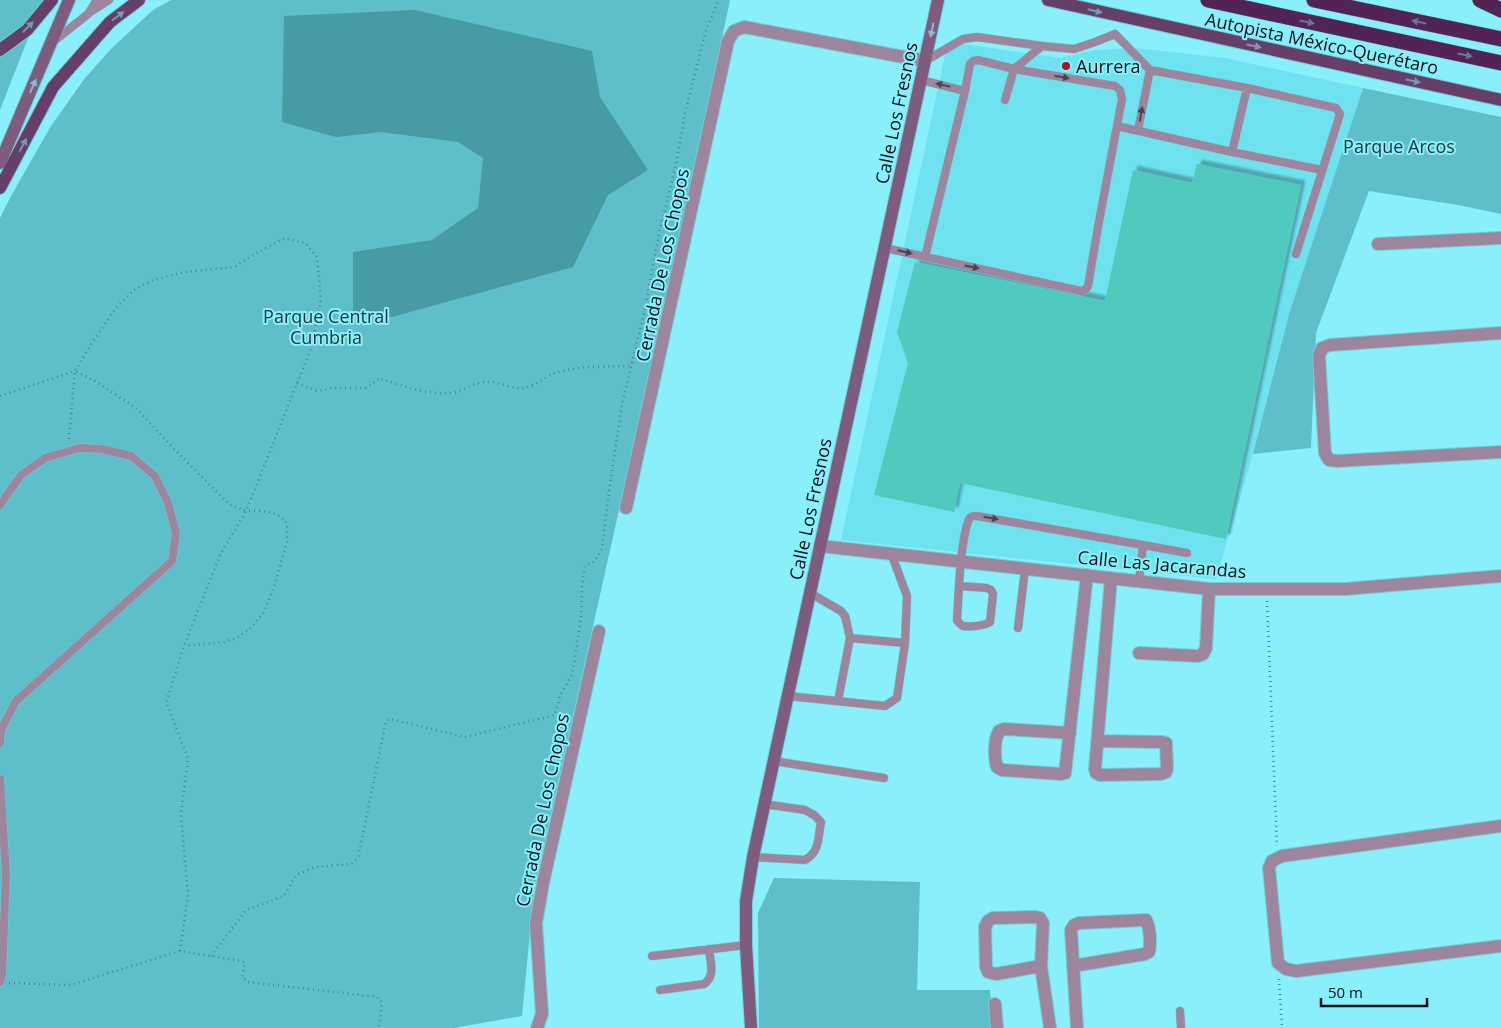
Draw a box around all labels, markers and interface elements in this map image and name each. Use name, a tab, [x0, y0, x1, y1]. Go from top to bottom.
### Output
one-way arrow	[1088, 7, 1103, 15]
street label: Autopista México-Querétaro	[1203, 7, 1441, 79]
one-way arrow	[111, 10, 124, 21]
one-way arrow	[1411, 17, 1427, 25]
one-way arrow	[1299, 18, 1315, 26]
one-way arrow	[22, 22, 34, 34]
one-way arrow	[928, 23, 936, 38]
street label: Calle Los Fresnos	[869, 40, 923, 186]
one-way arrow	[1247, 42, 1262, 50]
one-way arrow	[1458, 52, 1474, 60]
place label: Aurrera	[1076, 54, 1141, 78]
marker: Aurrera	[1060, 60, 1072, 72]
one-way arrow	[1055, 74, 1071, 82]
one-way arrow	[1405, 77, 1420, 85]
one-way arrow	[29, 79, 37, 93]
one-way arrow	[936, 81, 951, 89]
one-way arrow	[1138, 106, 1146, 122]
park label: Parque Arcos	[1343, 134, 1455, 158]
one-way arrow	[19, 138, 27, 152]
street label: Cerrada De Los Chopos	[630, 166, 694, 364]
one-way arrow	[897, 248, 912, 256]
one-way arrow	[965, 263, 980, 271]
park label: Parque Central Cumbria	[263, 304, 389, 349]
street label: Calle Los Fresnos	[783, 436, 837, 582]
one-way arrow	[983, 515, 999, 523]
street label: Calle Las Jacarandas	[1077, 545, 1247, 583]
street label: Cerrada De Los Chopos	[510, 711, 574, 909]
scale bar	[1321, 976, 1427, 1008]
text: 50 m	[1328, 982, 1363, 1002]

